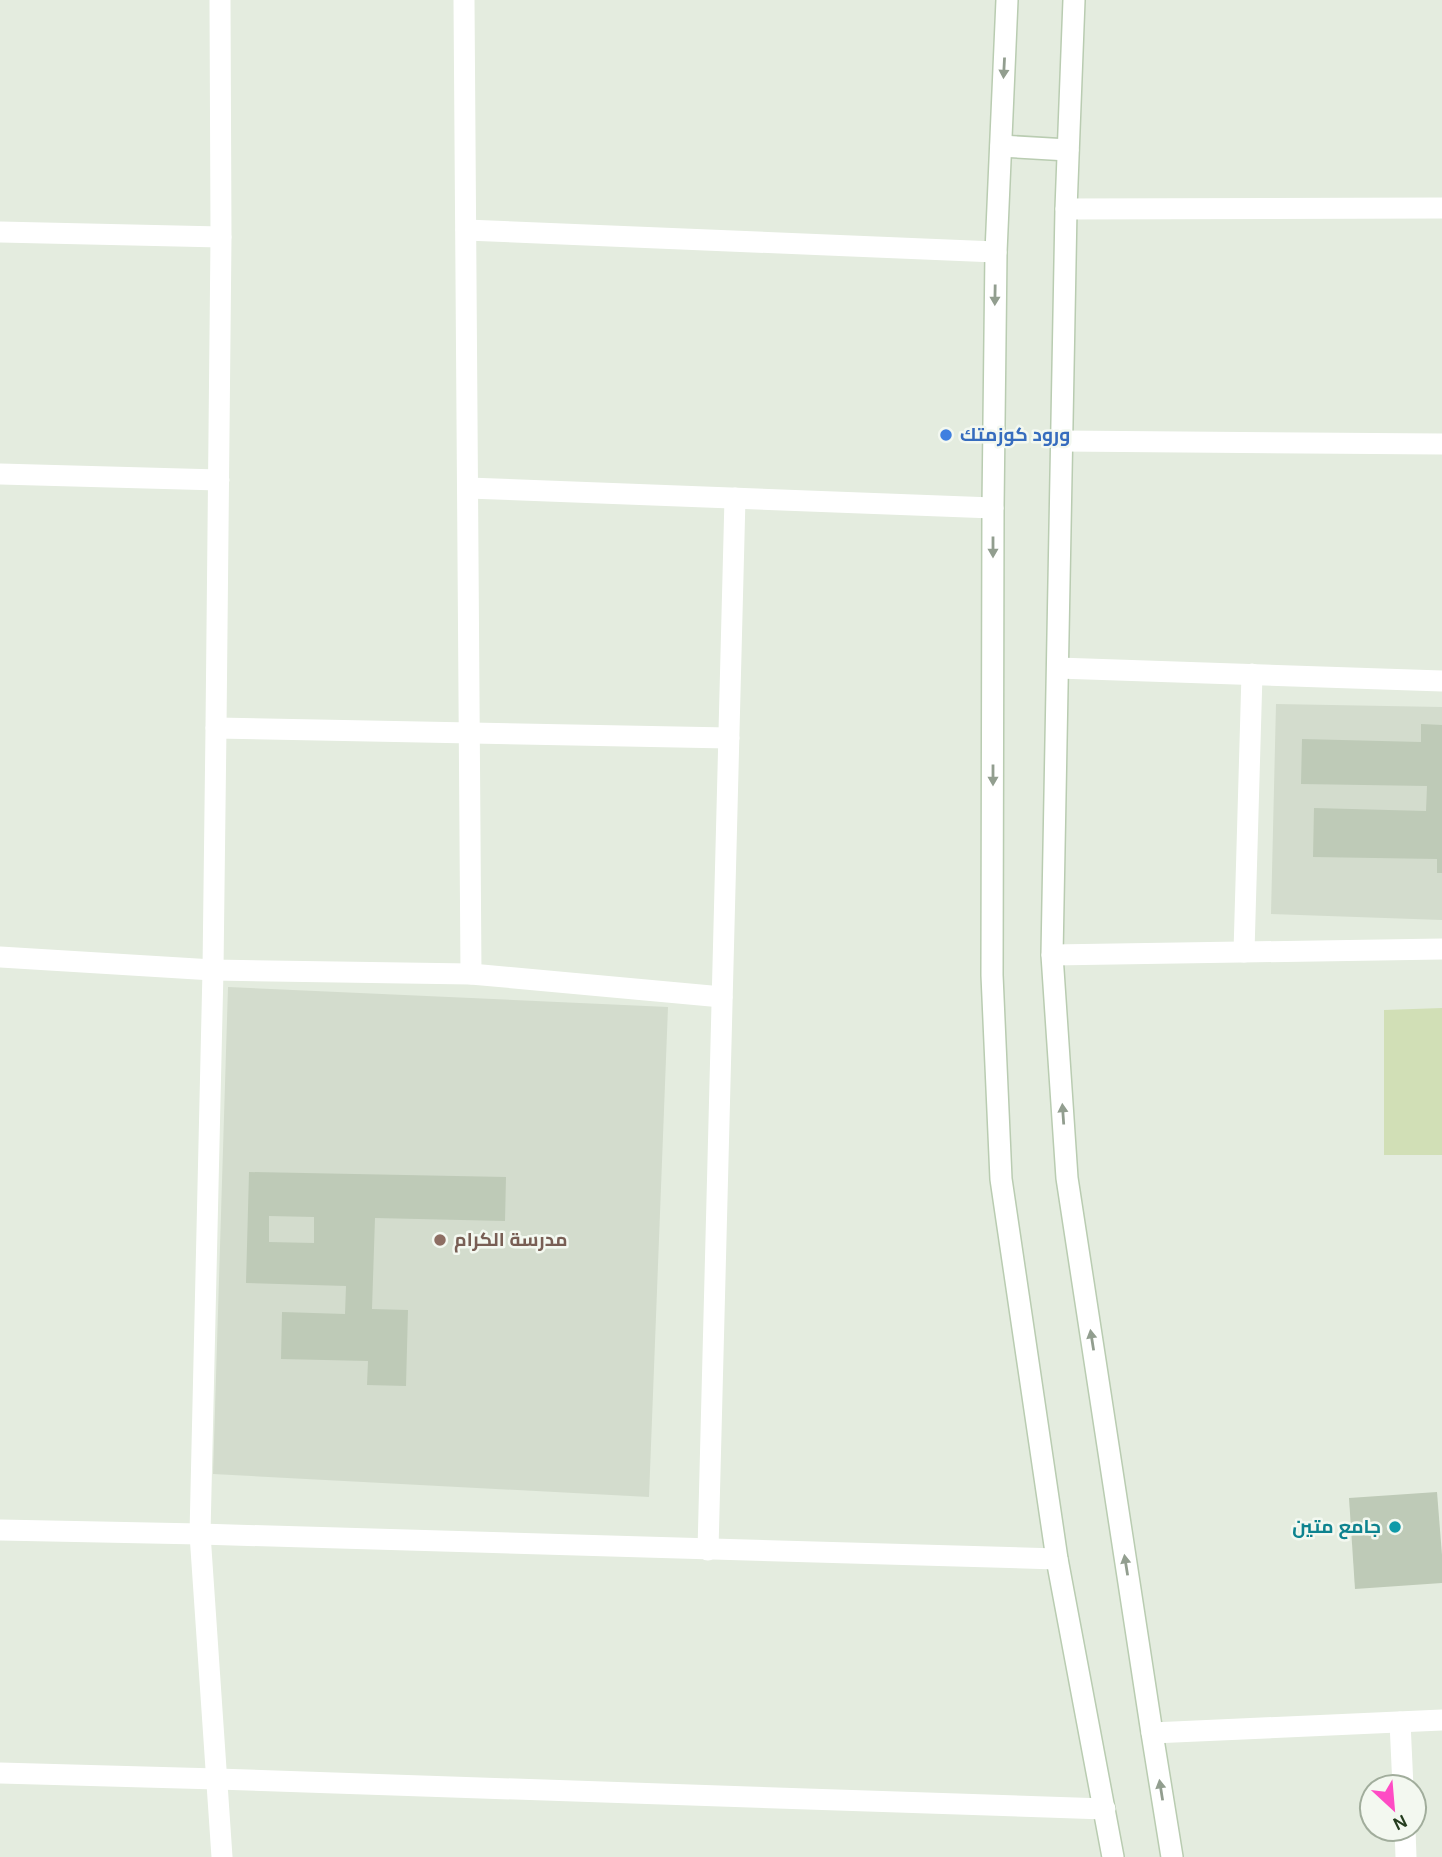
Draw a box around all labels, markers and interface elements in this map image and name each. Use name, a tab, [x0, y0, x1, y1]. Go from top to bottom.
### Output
one-way arrow	[999, 57, 1010, 79]
one-way arrow	[989, 285, 1001, 307]
place label: ورود كوزمتك	[960, 424, 1070, 447]
marker: ورود كوزمتك	[938, 427, 954, 443]
one-way arrow	[987, 537, 999, 559]
one-way arrow	[987, 764, 999, 786]
one-way arrow	[1057, 1103, 1068, 1125]
place label: مدرسة الكرام	[454, 1229, 568, 1253]
marker: مدرسة الكرام	[432, 1232, 448, 1248]
one-way arrow	[1086, 1329, 1097, 1351]
place label: جامع متين	[1292, 1516, 1381, 1540]
marker: جامع متين	[1387, 1519, 1403, 1535]
one-way arrow	[1120, 1554, 1131, 1576]
north arrow	[1358, 1773, 1428, 1843]
one-way arrow	[1155, 1779, 1166, 1801]
text: N	[1389, 1810, 1411, 1835]

